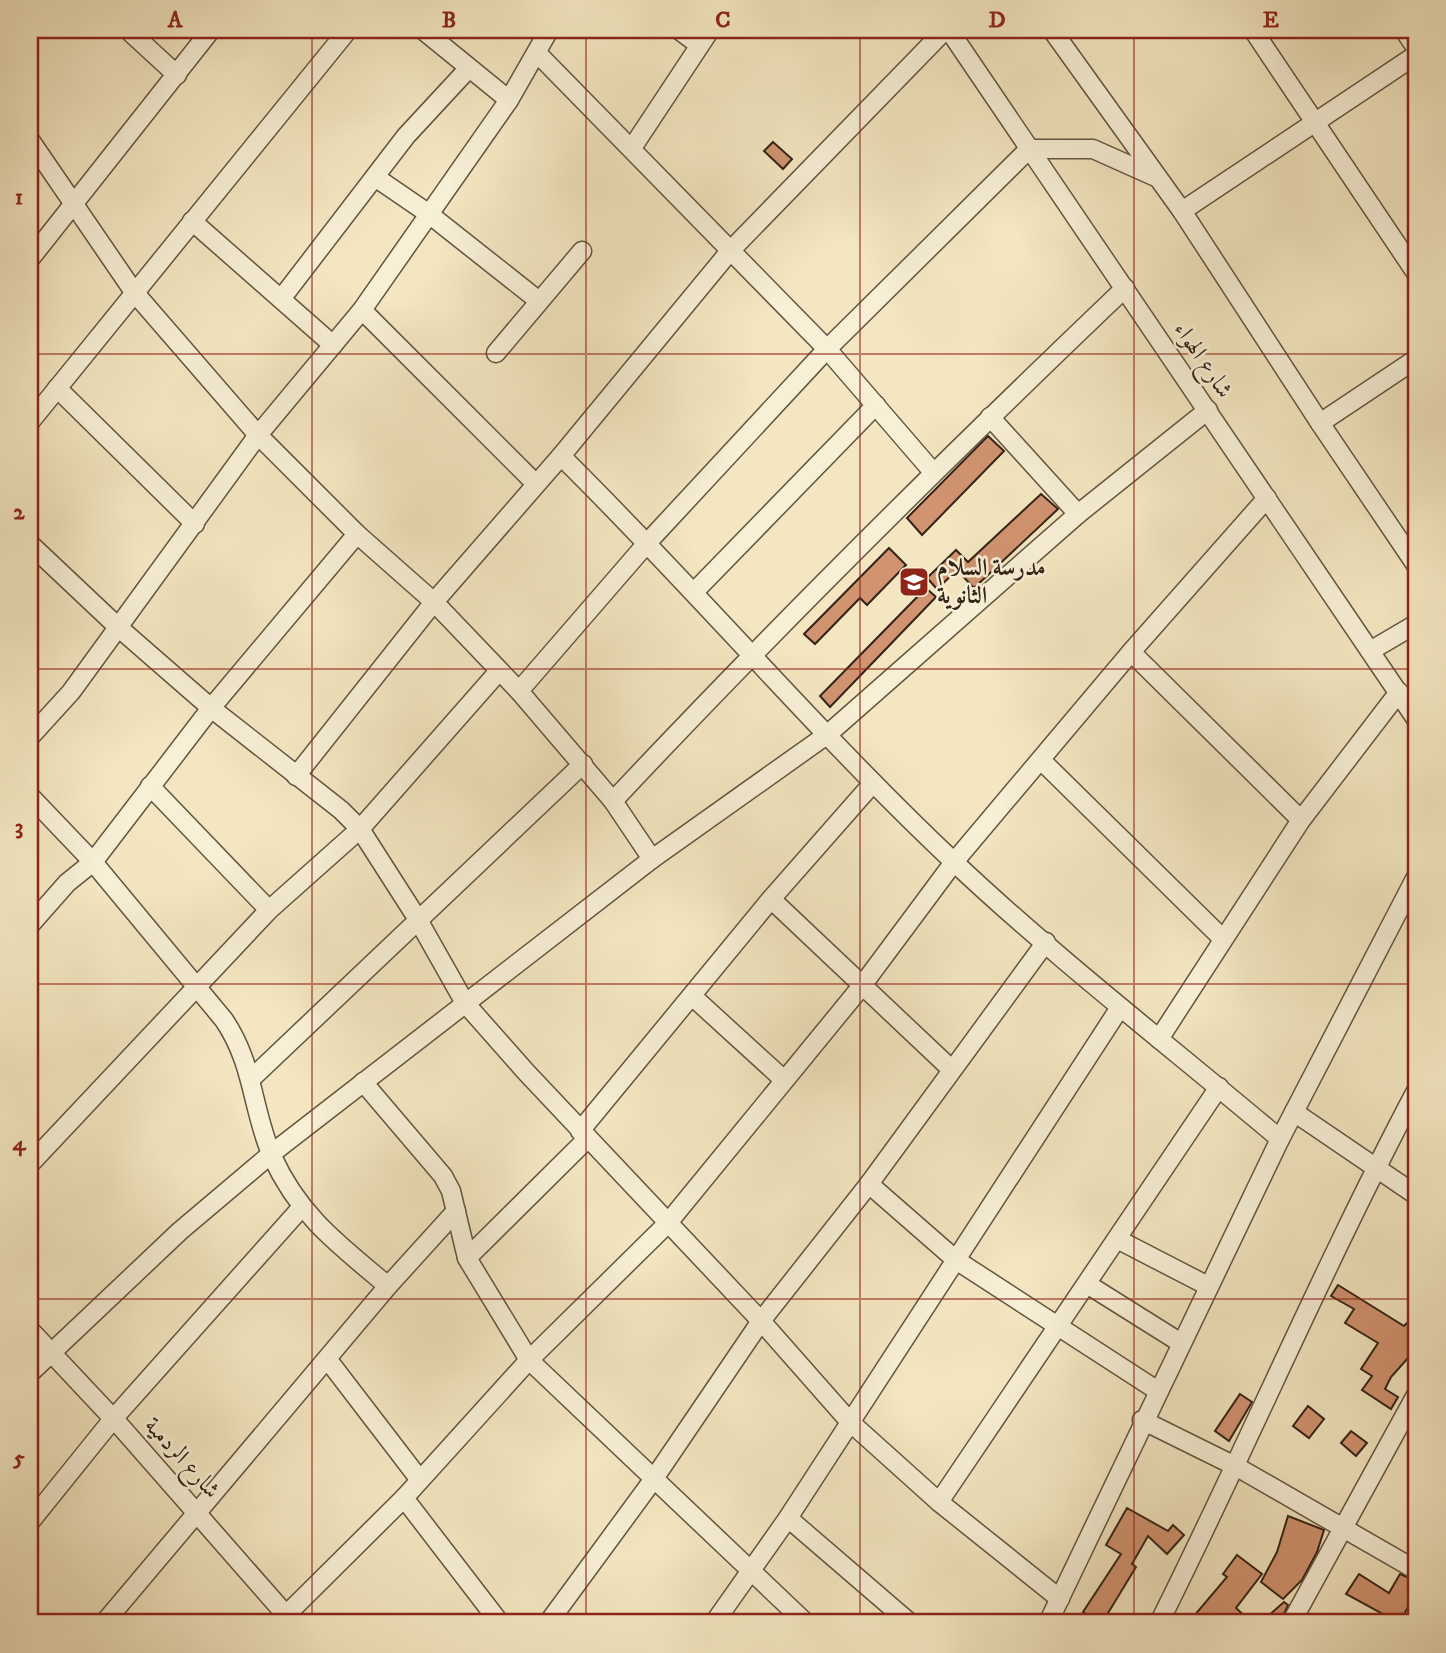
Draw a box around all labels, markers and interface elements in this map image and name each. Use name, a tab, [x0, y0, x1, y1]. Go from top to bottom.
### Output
text: A	[167, 6, 184, 35]
text: B	[442, 6, 456, 35]
text: C	[715, 6, 731, 35]
text: D	[988, 6, 1006, 35]
text: E	[1263, 6, 1279, 35]
text: 1	[15, 183, 23, 212]
street label: شارع الهواء	[1163, 316, 1239, 406]
text: 2	[13, 498, 25, 527]
place label: مدرسة السلام الثانوية	[937, 553, 1046, 611]
school or university icon: مدرسة السلام الثانوية	[897, 565, 931, 599]
text: 3	[15, 813, 23, 842]
text: 4	[12, 1129, 27, 1158]
street label: شارع الردمية	[135, 1411, 226, 1508]
text: 5	[12, 1444, 25, 1473]

